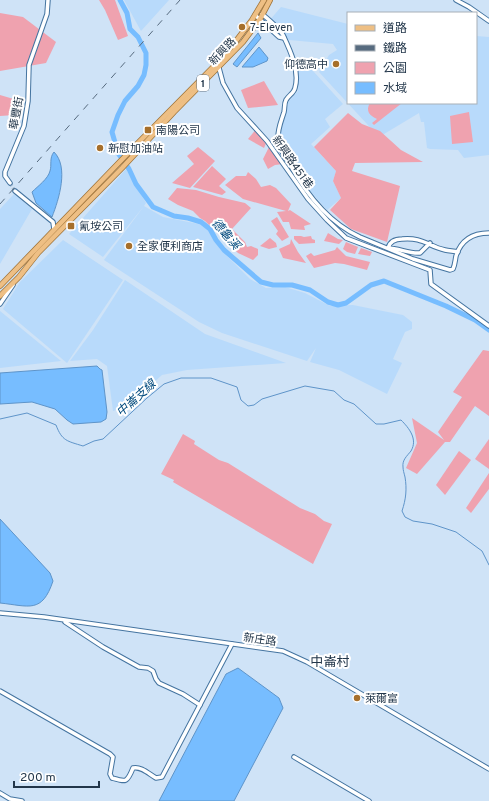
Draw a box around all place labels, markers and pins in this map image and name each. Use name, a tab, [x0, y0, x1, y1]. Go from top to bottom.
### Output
place label: 7-Eleven	[250, 21, 292, 35]
marker: 7-Eleven	[237, 22, 247, 32]
place label: 仰德高中	[284, 58, 328, 72]
marker: 仰德高中	[331, 59, 341, 69]
place label: 南陽公司	[156, 124, 200, 138]
marker: 南陽公司	[143, 125, 153, 135]
place label: 新慰加油站	[108, 142, 163, 156]
marker: 新慰加油站	[95, 143, 105, 153]
place label: 氰垵公司	[79, 220, 123, 234]
marker: 氰垵公司	[66, 221, 76, 231]
place label: 全家便利商店	[137, 240, 203, 254]
marker: 全家便利商店	[124, 241, 134, 251]
place label: 萊爾富	[365, 692, 398, 706]
marker: 萊爾富	[352, 693, 362, 703]

